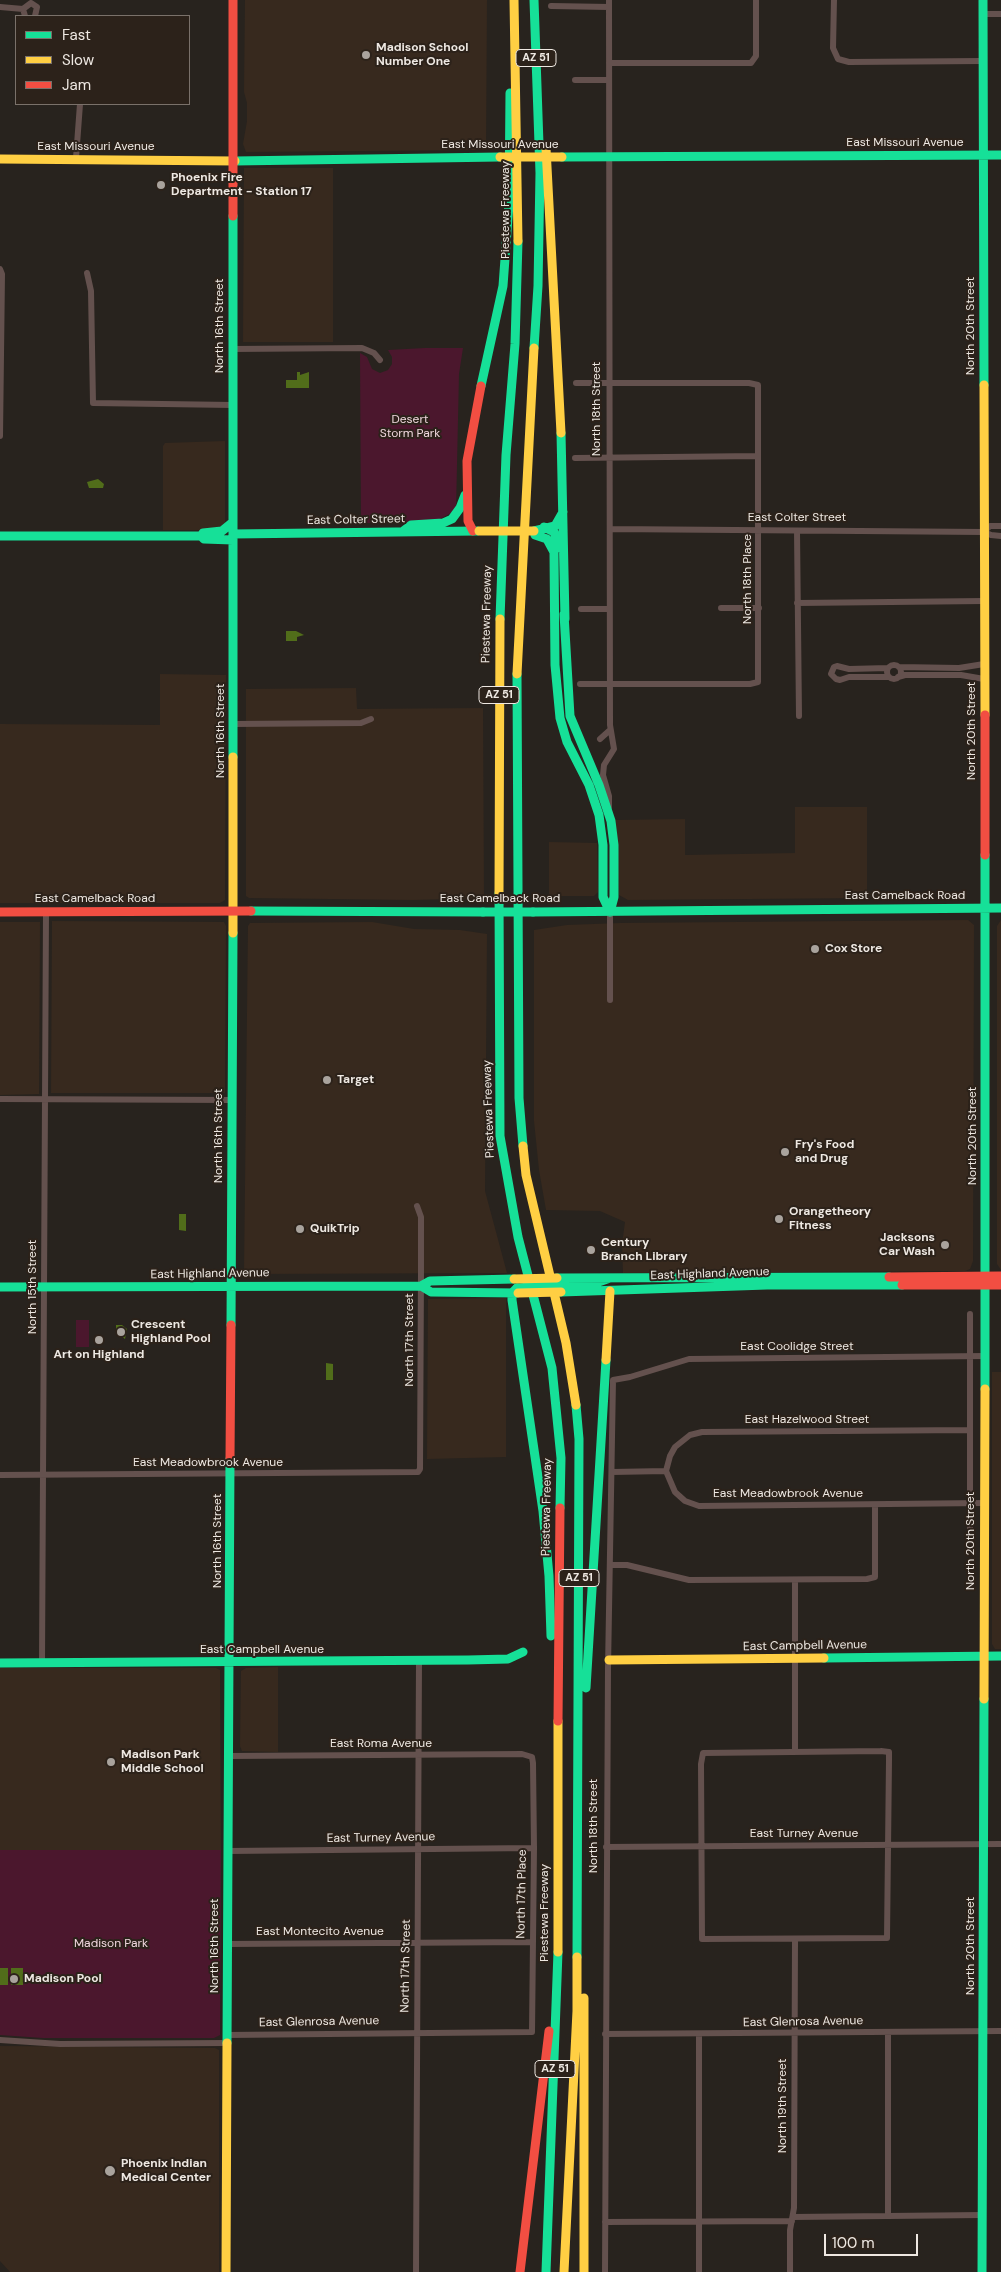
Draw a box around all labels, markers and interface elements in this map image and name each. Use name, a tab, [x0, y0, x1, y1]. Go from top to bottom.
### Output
legend	[15, 15, 190, 105]
text: Fast	[62, 25, 91, 45]
place label: Madison School Number One	[376, 41, 469, 69]
marker: Madison School Number One	[360, 49, 372, 61]
road number: AZ 51	[516, 49, 556, 66]
text: Slow	[62, 50, 94, 70]
text: Jam	[62, 75, 91, 95]
street label: East Missouri Avenue	[846, 136, 964, 150]
street label: East Missouri Avenue	[441, 138, 559, 152]
street label: East Missouri Avenue	[37, 140, 155, 154]
street label: Piestewa Freeway	[499, 161, 513, 259]
place label: Phoenix Fire Department - Station 17	[171, 171, 312, 199]
marker: Phoenix Fire Department - Station 17	[155, 179, 167, 191]
street label: North 20th Street	[964, 277, 978, 375]
street label: North 16th Street	[213, 279, 227, 373]
street label: North 18th Street	[590, 362, 604, 456]
park label: Desert Storm Park	[380, 413, 440, 441]
street label: East Colter Street	[748, 511, 846, 525]
street label: East Colter Street	[307, 512, 405, 528]
street label: North 18th Place	[741, 534, 755, 624]
street label: Piestewa Freeway	[479, 565, 495, 663]
street label: North 20th Street	[965, 682, 979, 780]
street label: North 16th Street	[214, 684, 228, 778]
road number: AZ 51	[479, 686, 519, 704]
street label: East Camelback Road	[845, 889, 965, 903]
street label: East Camelback Road	[35, 892, 155, 906]
street label: East Camelback Road	[440, 892, 560, 906]
place label: Cox Store	[825, 942, 882, 956]
marker: Cox Store	[809, 943, 821, 955]
street label: Piestewa Freeway	[480, 1060, 498, 1158]
place label: Target	[337, 1073, 374, 1087]
marker: Target	[321, 1074, 333, 1086]
street label: North 20th Street	[966, 1087, 980, 1185]
street label: North 16th Street	[212, 1089, 226, 1183]
place label: Fry's Food and Drug	[795, 1138, 854, 1166]
marker: Fry's Food and Drug	[779, 1146, 791, 1158]
place label: Orangetheory Fitness	[789, 1205, 871, 1233]
marker: Orangetheory Fitness	[773, 1213, 785, 1225]
place label: QuikTrip	[310, 1222, 360, 1236]
marker: QuikTrip	[294, 1223, 306, 1235]
place label: Jacksons Car Wash	[879, 1231, 935, 1259]
place label: Century Branch Library	[601, 1236, 687, 1264]
marker: Jacksons Car Wash	[939, 1239, 951, 1251]
street label: North 15th Street	[26, 1240, 40, 1334]
marker: Century Branch Library	[585, 1244, 597, 1256]
street label: East Highland Avenue	[650, 1265, 770, 1283]
street label: East Highland Avenue	[150, 1266, 270, 1282]
street label: North 17th Street	[403, 1293, 417, 1387]
place label: Crescent Highland Pool	[131, 1318, 211, 1346]
marker: Crescent Highland Pool	[115, 1326, 127, 1338]
marker: Art on Highland	[93, 1334, 105, 1346]
street label: East Coolidge Street	[740, 1340, 854, 1354]
place label: Art on Highland	[54, 1348, 144, 1362]
street label: East Hazelwood Street	[745, 1413, 869, 1427]
street label: East Meadowbrook Avenue	[133, 1456, 283, 1470]
street label: Piestewa Freeway	[539, 1458, 555, 1556]
street label: East Meadowbrook Avenue	[713, 1487, 863, 1501]
street label: North 20th Street	[964, 1492, 978, 1590]
street label: North 16th Street	[211, 1494, 225, 1588]
road number: AZ 51	[559, 1570, 599, 1586]
street label: East Campbell Avenue	[743, 1638, 867, 1654]
street label: East Campbell Avenue	[200, 1643, 324, 1657]
street label: East Roma Avenue	[330, 1737, 432, 1751]
place label: Madison Park Middle School	[121, 1748, 204, 1776]
marker: Madison Park Middle School	[105, 1756, 117, 1768]
street label: North 18th Street	[587, 1779, 601, 1873]
street label: East Turney Avenue	[750, 1827, 858, 1841]
street label: East Turney Avenue	[327, 1830, 435, 1846]
street label: North 17th Place	[514, 1849, 530, 1939]
street label: Piestewa Freeway	[538, 1864, 552, 1962]
street label: North 20th Street	[964, 1897, 978, 1995]
street label: North 16th Street	[208, 1899, 222, 1993]
street label: North 17th Street	[398, 1919, 414, 2013]
street label: East Montecito Avenue	[256, 1925, 384, 1939]
park label: Madison Park	[74, 1937, 148, 1951]
place label: Madison Pool	[24, 1972, 102, 1986]
marker: Madison Pool	[8, 1973, 20, 1985]
street label: East Glenrosa Avenue	[259, 2014, 379, 2030]
street label: East Glenrosa Avenue	[743, 2014, 863, 2030]
street label: North 19th Street	[776, 2059, 790, 2153]
road number: AZ 51	[535, 2060, 575, 2078]
place label: Phoenix Indian Medical Center	[121, 2157, 211, 2185]
marker: Phoenix Indian Medical Center	[103, 2164, 117, 2178]
scale bar	[826, 2224, 920, 2256]
text: 100 m	[832, 2233, 875, 2253]

